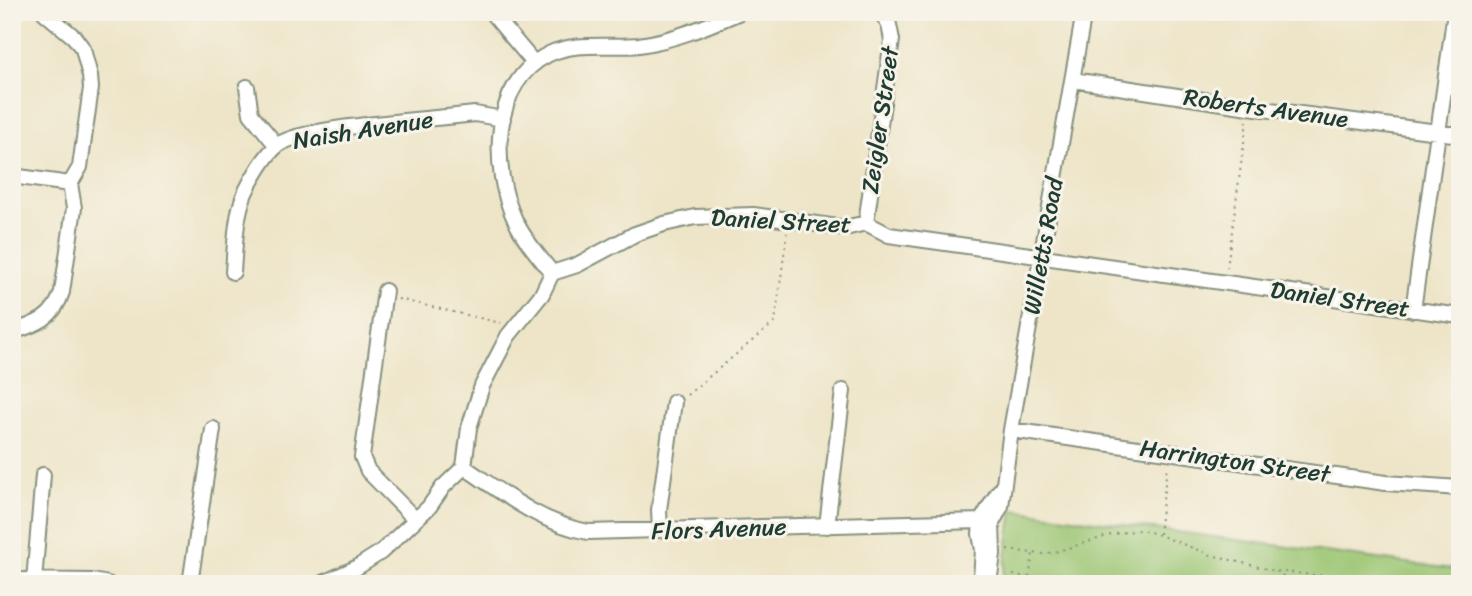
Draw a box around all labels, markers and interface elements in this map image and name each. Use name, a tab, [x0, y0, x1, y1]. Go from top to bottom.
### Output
street label: Zeigler Street	[849, 42, 911, 196]
street label: Roberts Avenue	[1181, 76, 1351, 140]
street label: Naish Avenue	[290, 98, 436, 162]
street label: Willetts Road	[1010, 172, 1076, 318]
street label: Daniel Street	[710, 196, 852, 246]
street label: Daniel Street	[1268, 268, 1412, 330]
street label: Harrington Street	[1137, 427, 1334, 495]
street label: Flors Avenue	[651, 506, 787, 552]

